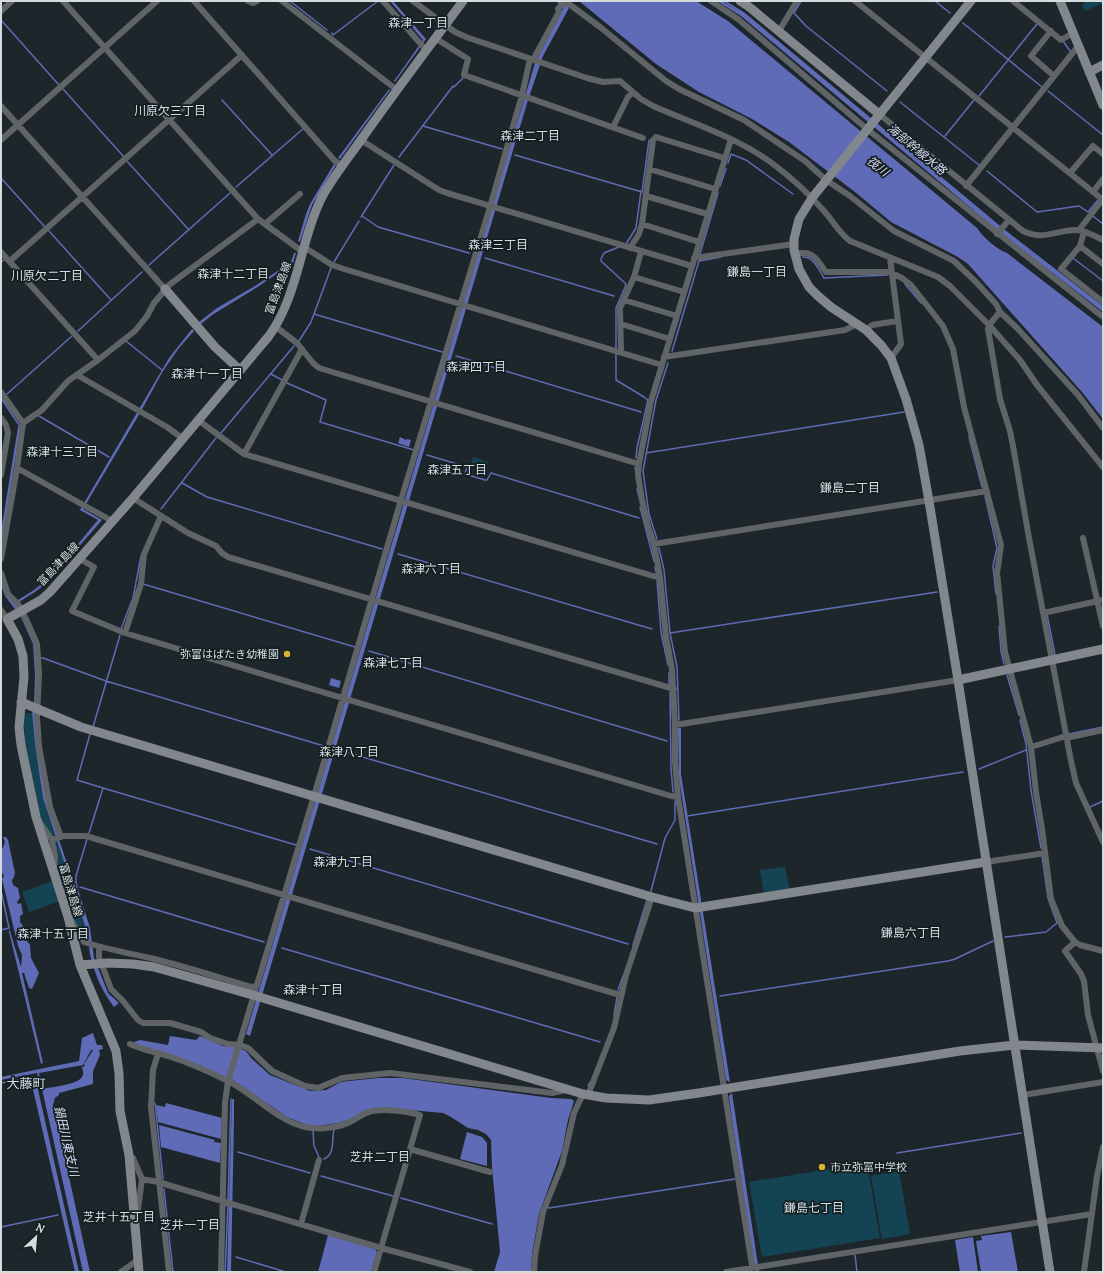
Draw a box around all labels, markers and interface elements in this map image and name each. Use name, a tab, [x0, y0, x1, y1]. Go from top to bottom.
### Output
district label: 森津一丁目	[388, 15, 448, 30]
district label: 川原欠三丁目	[134, 103, 206, 118]
water label: 海部幹線水路	[885, 120, 950, 179]
district label: 森津二丁目	[500, 128, 560, 143]
water label: 筏川	[864, 153, 894, 181]
district label: 森津三丁目	[468, 237, 528, 252]
street label: 富島津島線	[262, 260, 294, 316]
district label: 鎌島一丁目	[727, 264, 787, 279]
district label: 森津十二丁目	[197, 266, 269, 281]
district label: 川原欠二丁目	[11, 268, 83, 283]
district label: 森津四丁目	[446, 359, 506, 374]
district label: 森津十一丁目	[171, 366, 243, 381]
district label: 森津十三丁目	[26, 444, 98, 459]
district label: 森津五丁目	[427, 462, 487, 477]
district label: 鎌島二丁目	[820, 480, 880, 495]
street label: 富島津島線	[34, 539, 82, 589]
district label: 森津六丁目	[401, 561, 461, 576]
place label: 弥富はばたき幼稚園	[180, 647, 279, 661]
marker: 弥富はばたき幼稚園	[282, 649, 292, 659]
district label: 森津七丁目	[363, 655, 423, 670]
district label: 森津八丁目	[319, 744, 379, 759]
district label: 森津九丁目	[313, 854, 373, 869]
street label: 富島津島線	[56, 862, 86, 918]
district label: 鎌島六丁目	[881, 925, 941, 940]
district label: 森津十五丁目	[17, 926, 89, 941]
district label: 森津十丁目	[283, 982, 343, 997]
district label: 大藤町	[6, 1075, 46, 1092]
water label: 鍋田川東支川	[52, 1104, 83, 1180]
district label: 芝井二丁目	[350, 1149, 410, 1164]
place label: 市立弥冨中学校	[830, 1160, 907, 1174]
marker: 市立弥冨中学校	[817, 1162, 827, 1172]
district label: 鎌島七丁目	[784, 1200, 844, 1215]
district label: 芝井十五丁目	[83, 1209, 155, 1224]
north arrow	[16, 1217, 56, 1257]
district label: 芝井一丁目	[160, 1217, 220, 1232]
text: N	[33, 1220, 48, 1236]

